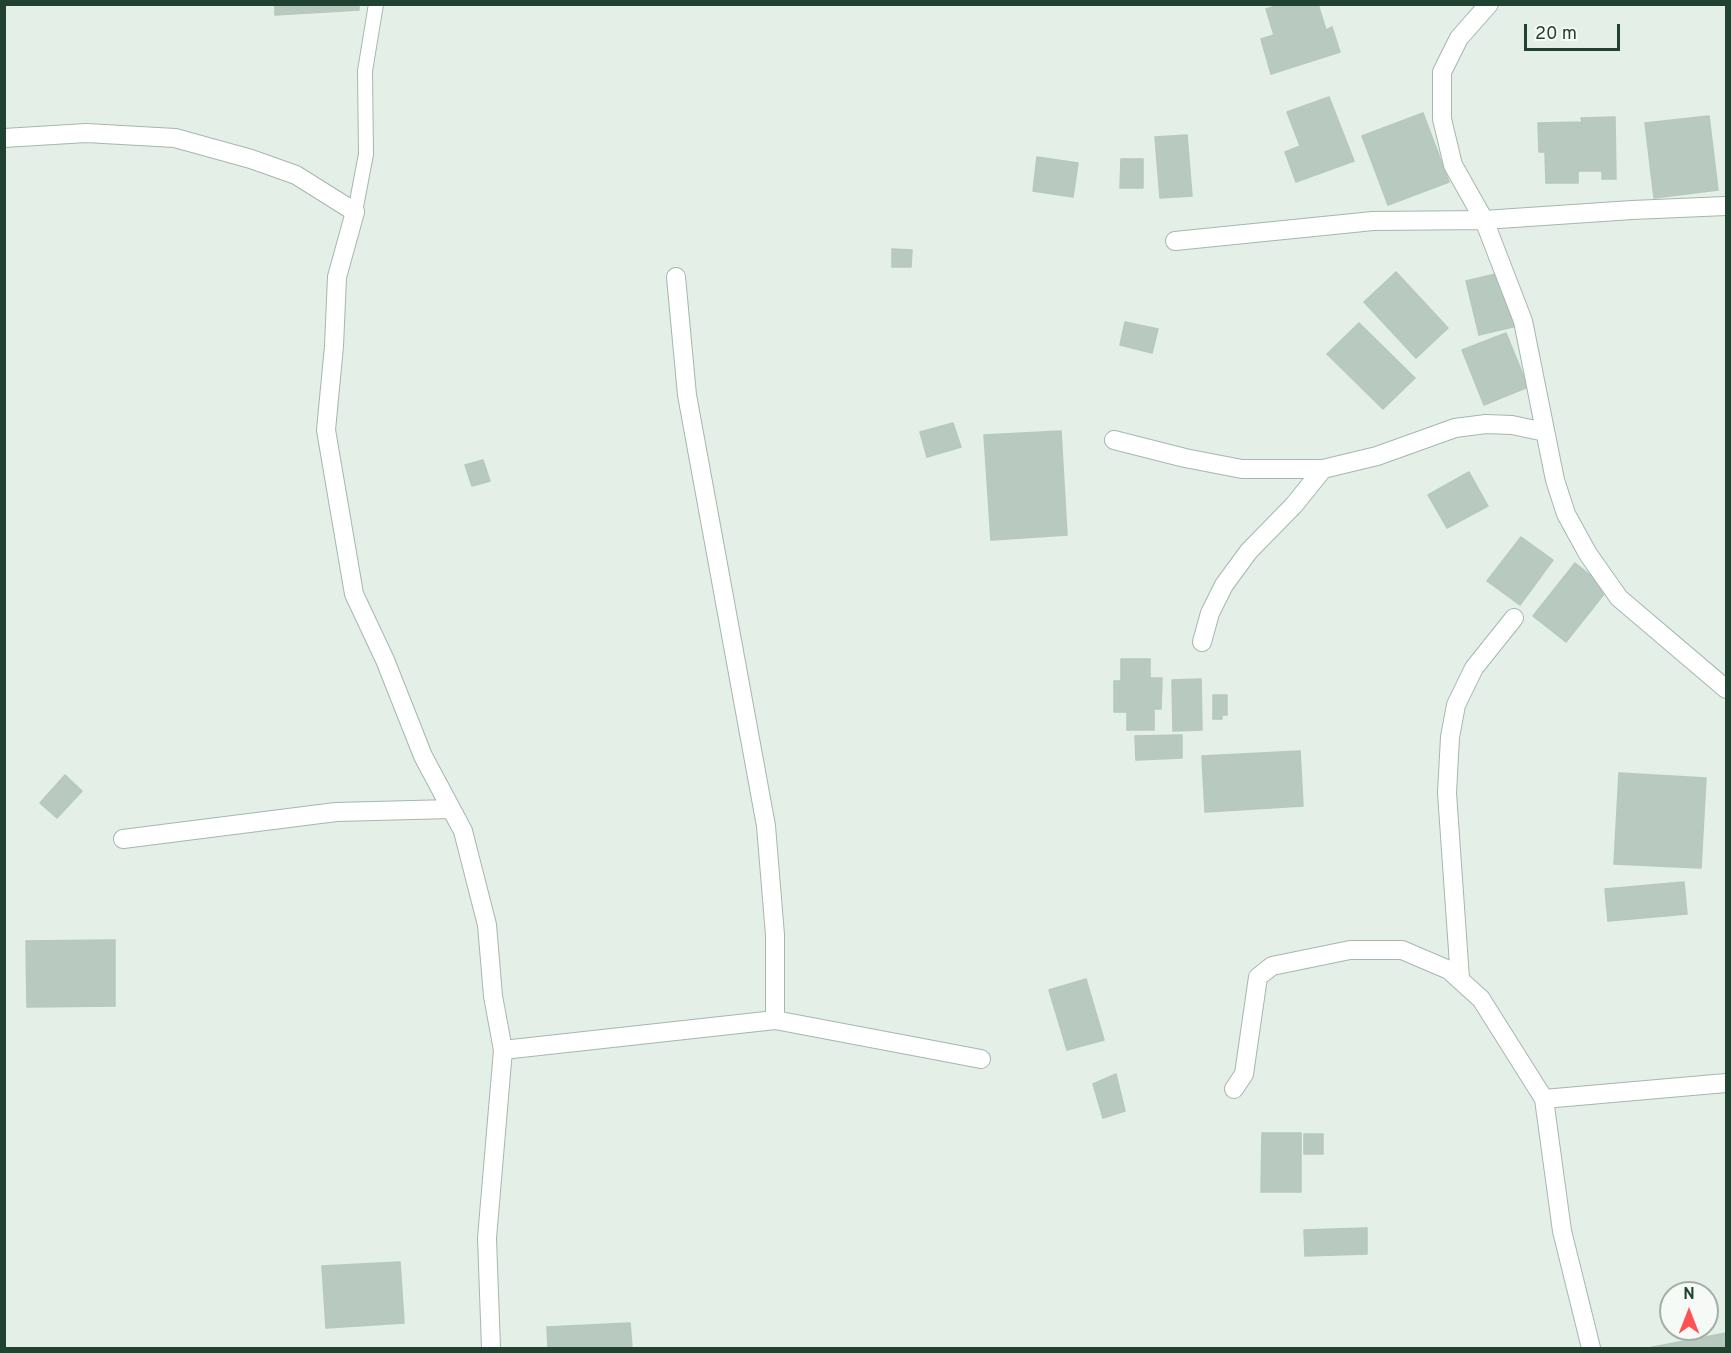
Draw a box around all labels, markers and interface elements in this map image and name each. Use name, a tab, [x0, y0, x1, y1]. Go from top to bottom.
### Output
scale bar	[1527, 12, 1623, 50]
text: 20 m	[1535, 23, 1577, 46]
north arrow	[1659, 1281, 1719, 1341]
text: N	[1683, 1285, 1695, 1305]

